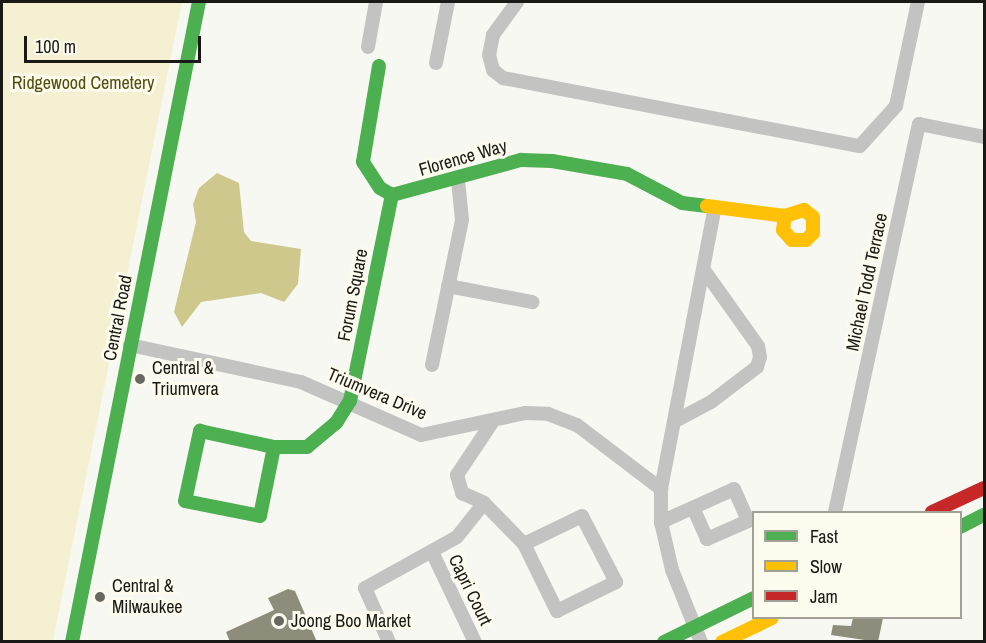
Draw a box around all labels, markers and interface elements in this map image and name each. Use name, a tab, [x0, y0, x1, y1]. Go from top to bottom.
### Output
scale bar	[27, 24, 204, 62]
text: 100 m	[35, 34, 76, 59]
park label: Ridgewood Cemetery	[12, 72, 154, 94]
street label: Florence Way	[417, 135, 509, 181]
street label: Michael Todd Terrace	[842, 211, 892, 353]
street label: Forum Square	[333, 247, 373, 343]
street label: Central Road	[99, 273, 137, 363]
place label: Central & Triumvera	[152, 358, 219, 400]
street label: Triumvera Drive	[324, 363, 430, 425]
marker: Central & Triumvera	[133, 372, 147, 386]
legend	[752, 511, 962, 619]
text: Fast	[810, 524, 838, 549]
street label: Capri Court	[444, 551, 496, 629]
text: Slow	[810, 554, 842, 579]
place label: Central & Milwaukee	[112, 576, 183, 618]
text: Jam	[810, 584, 838, 609]
marker: Central & Milwaukee	[93, 590, 107, 604]
place label: Joong Boo Market	[291, 610, 411, 632]
marker: Joong Boo Market	[272, 614, 286, 628]

